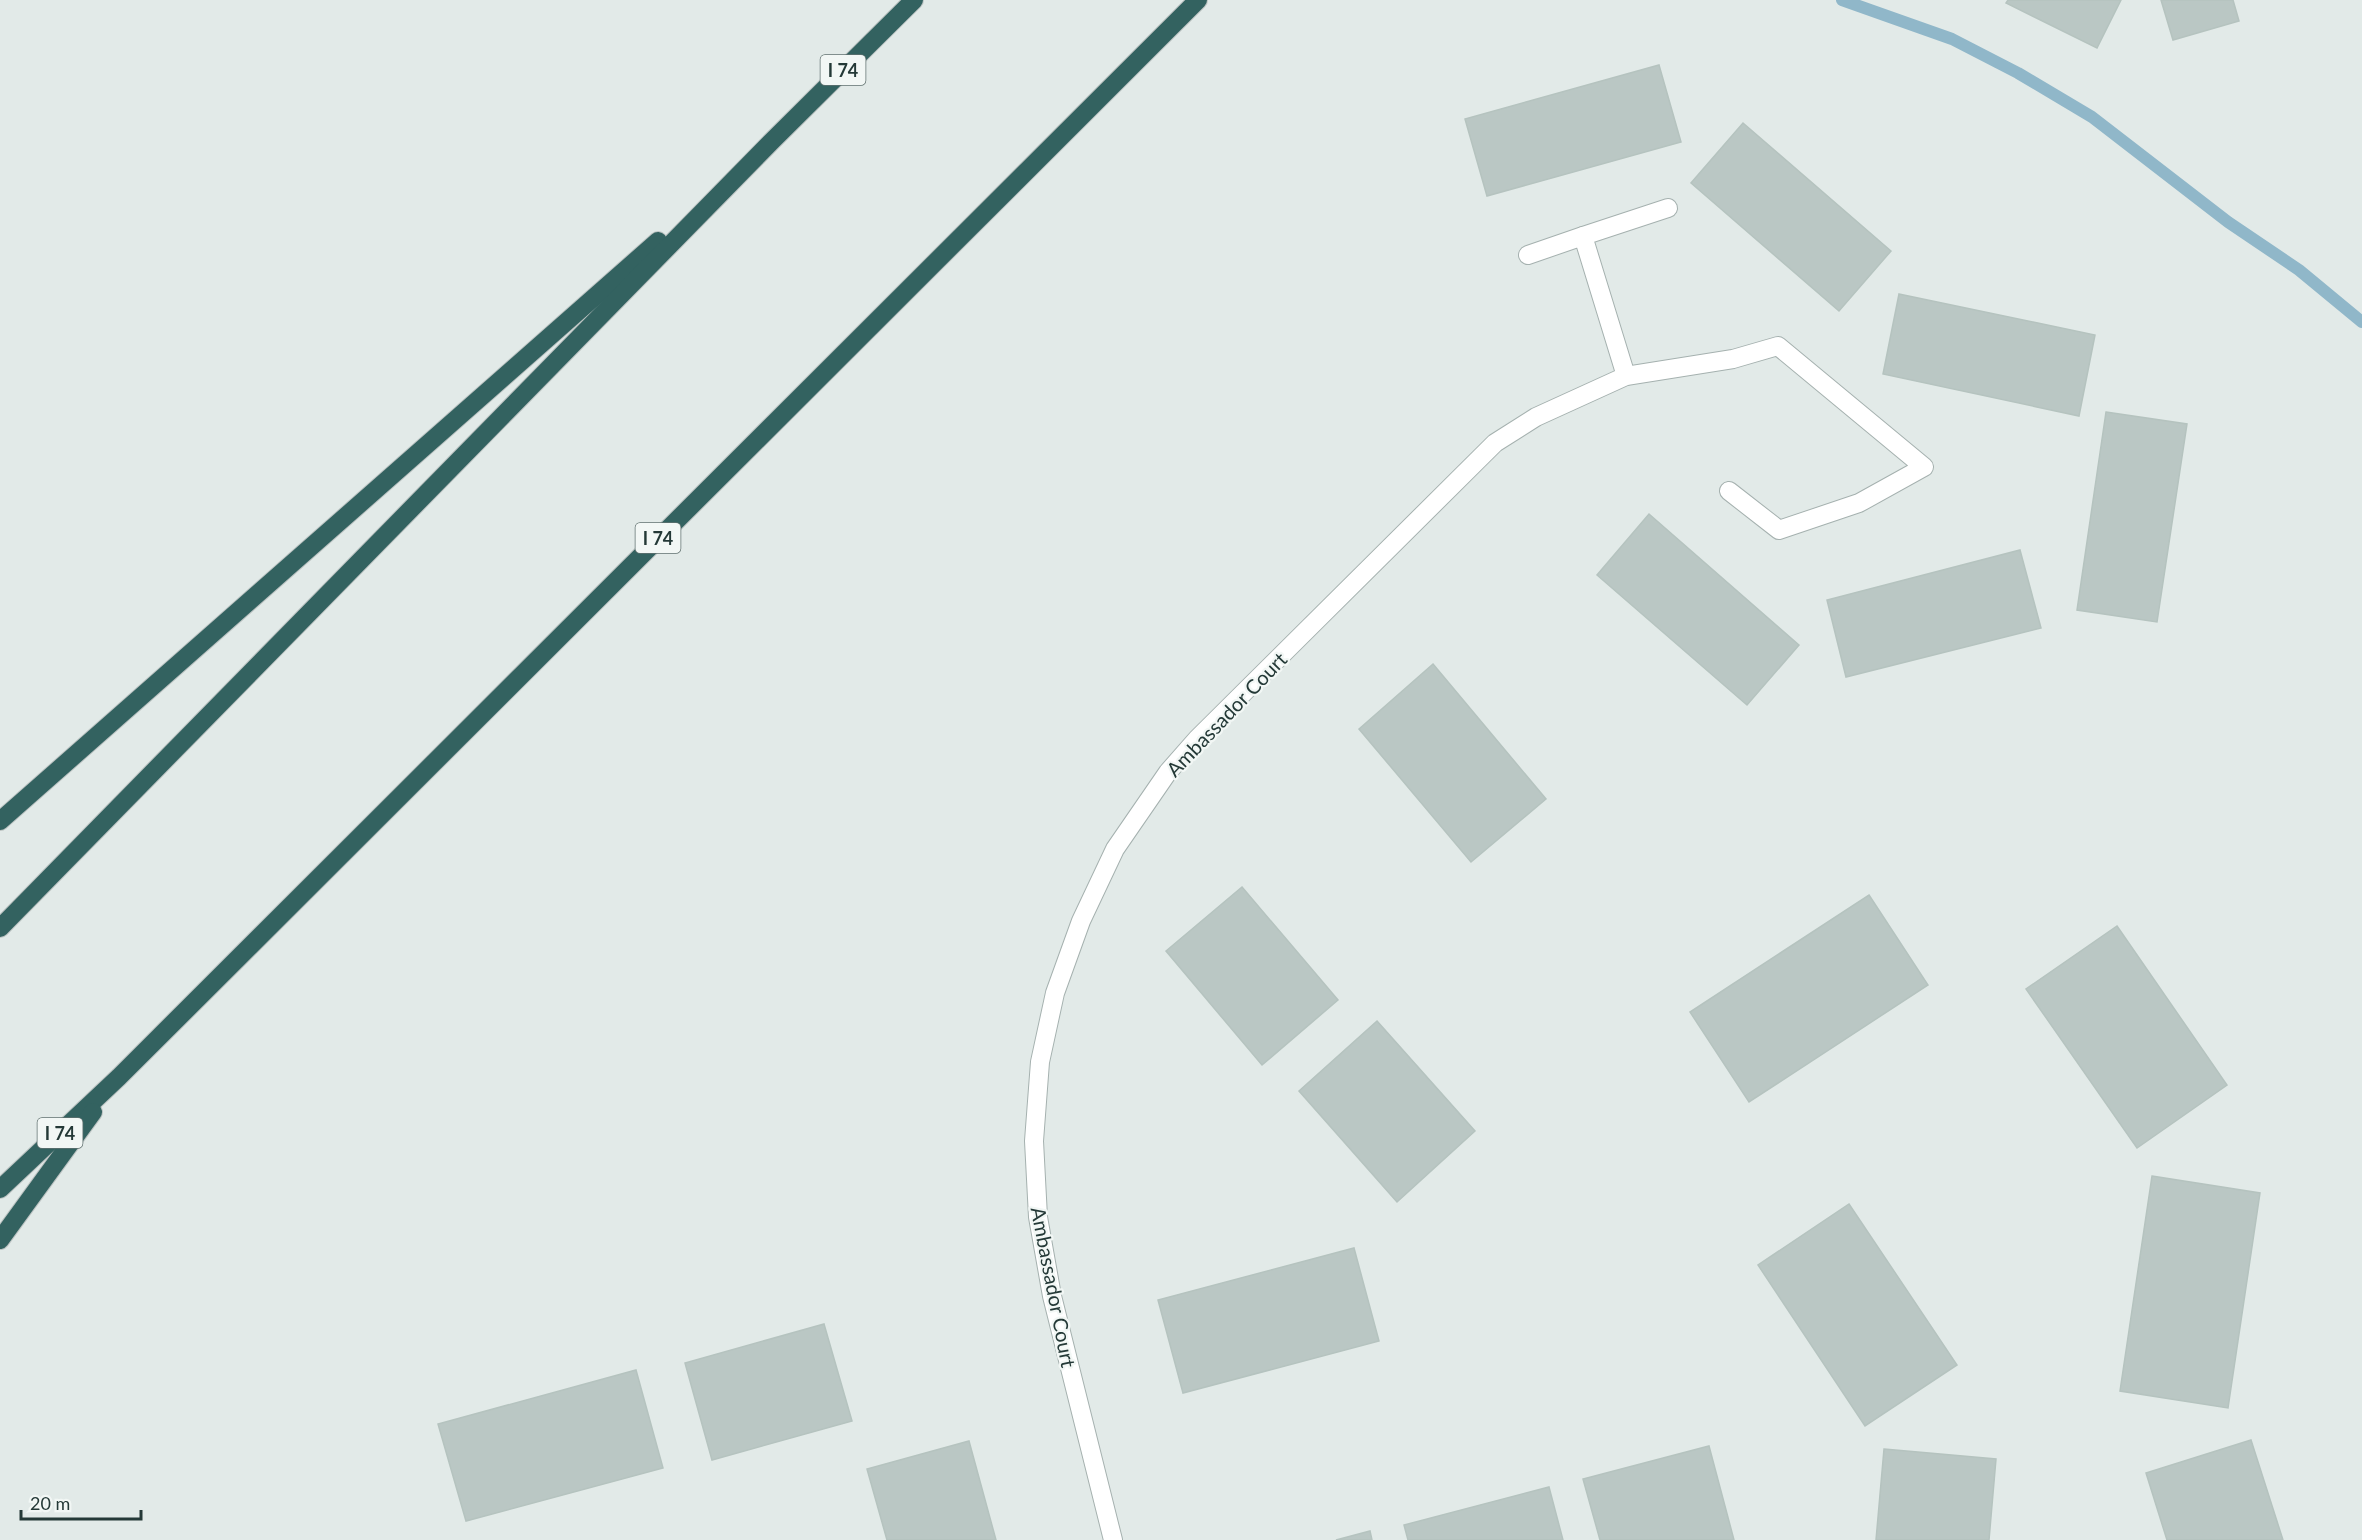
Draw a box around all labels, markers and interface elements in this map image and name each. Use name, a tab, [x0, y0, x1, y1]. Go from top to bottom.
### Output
road number: I 74	[820, 55, 866, 85]
road number: I 74	[636, 523, 680, 553]
street label: Ambassador Court	[1161, 647, 1291, 781]
road number: I 74	[38, 1118, 82, 1148]
street label: Ambassador Court	[1027, 1205, 1081, 1369]
scale bar	[21, 1483, 141, 1521]
text: 20 m	[30, 1492, 70, 1514]

